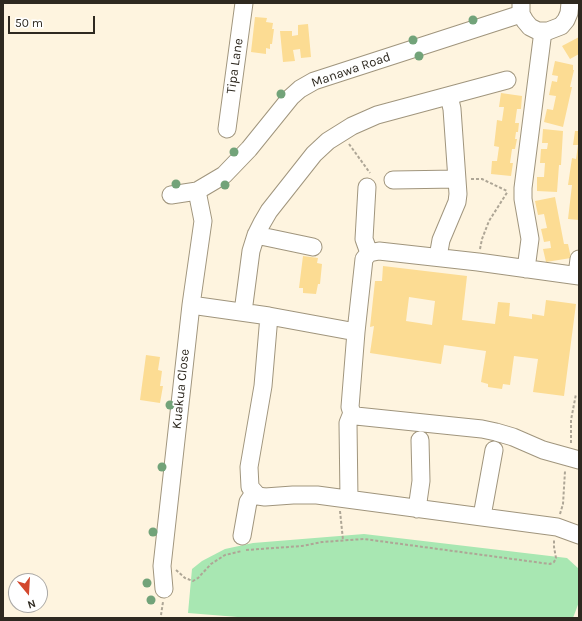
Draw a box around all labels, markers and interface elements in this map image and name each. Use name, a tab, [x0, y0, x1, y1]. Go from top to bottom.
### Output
scale bar	[10, 8, 97, 34]
text: 50 m	[15, 16, 43, 30]
street label: Tipa Lane	[223, 37, 247, 95]
street label: Manawa Road	[309, 49, 393, 91]
street label: Kuakua Close	[169, 348, 193, 430]
north arrow	[8, 573, 48, 613]
text: N	[26, 597, 37, 611]

